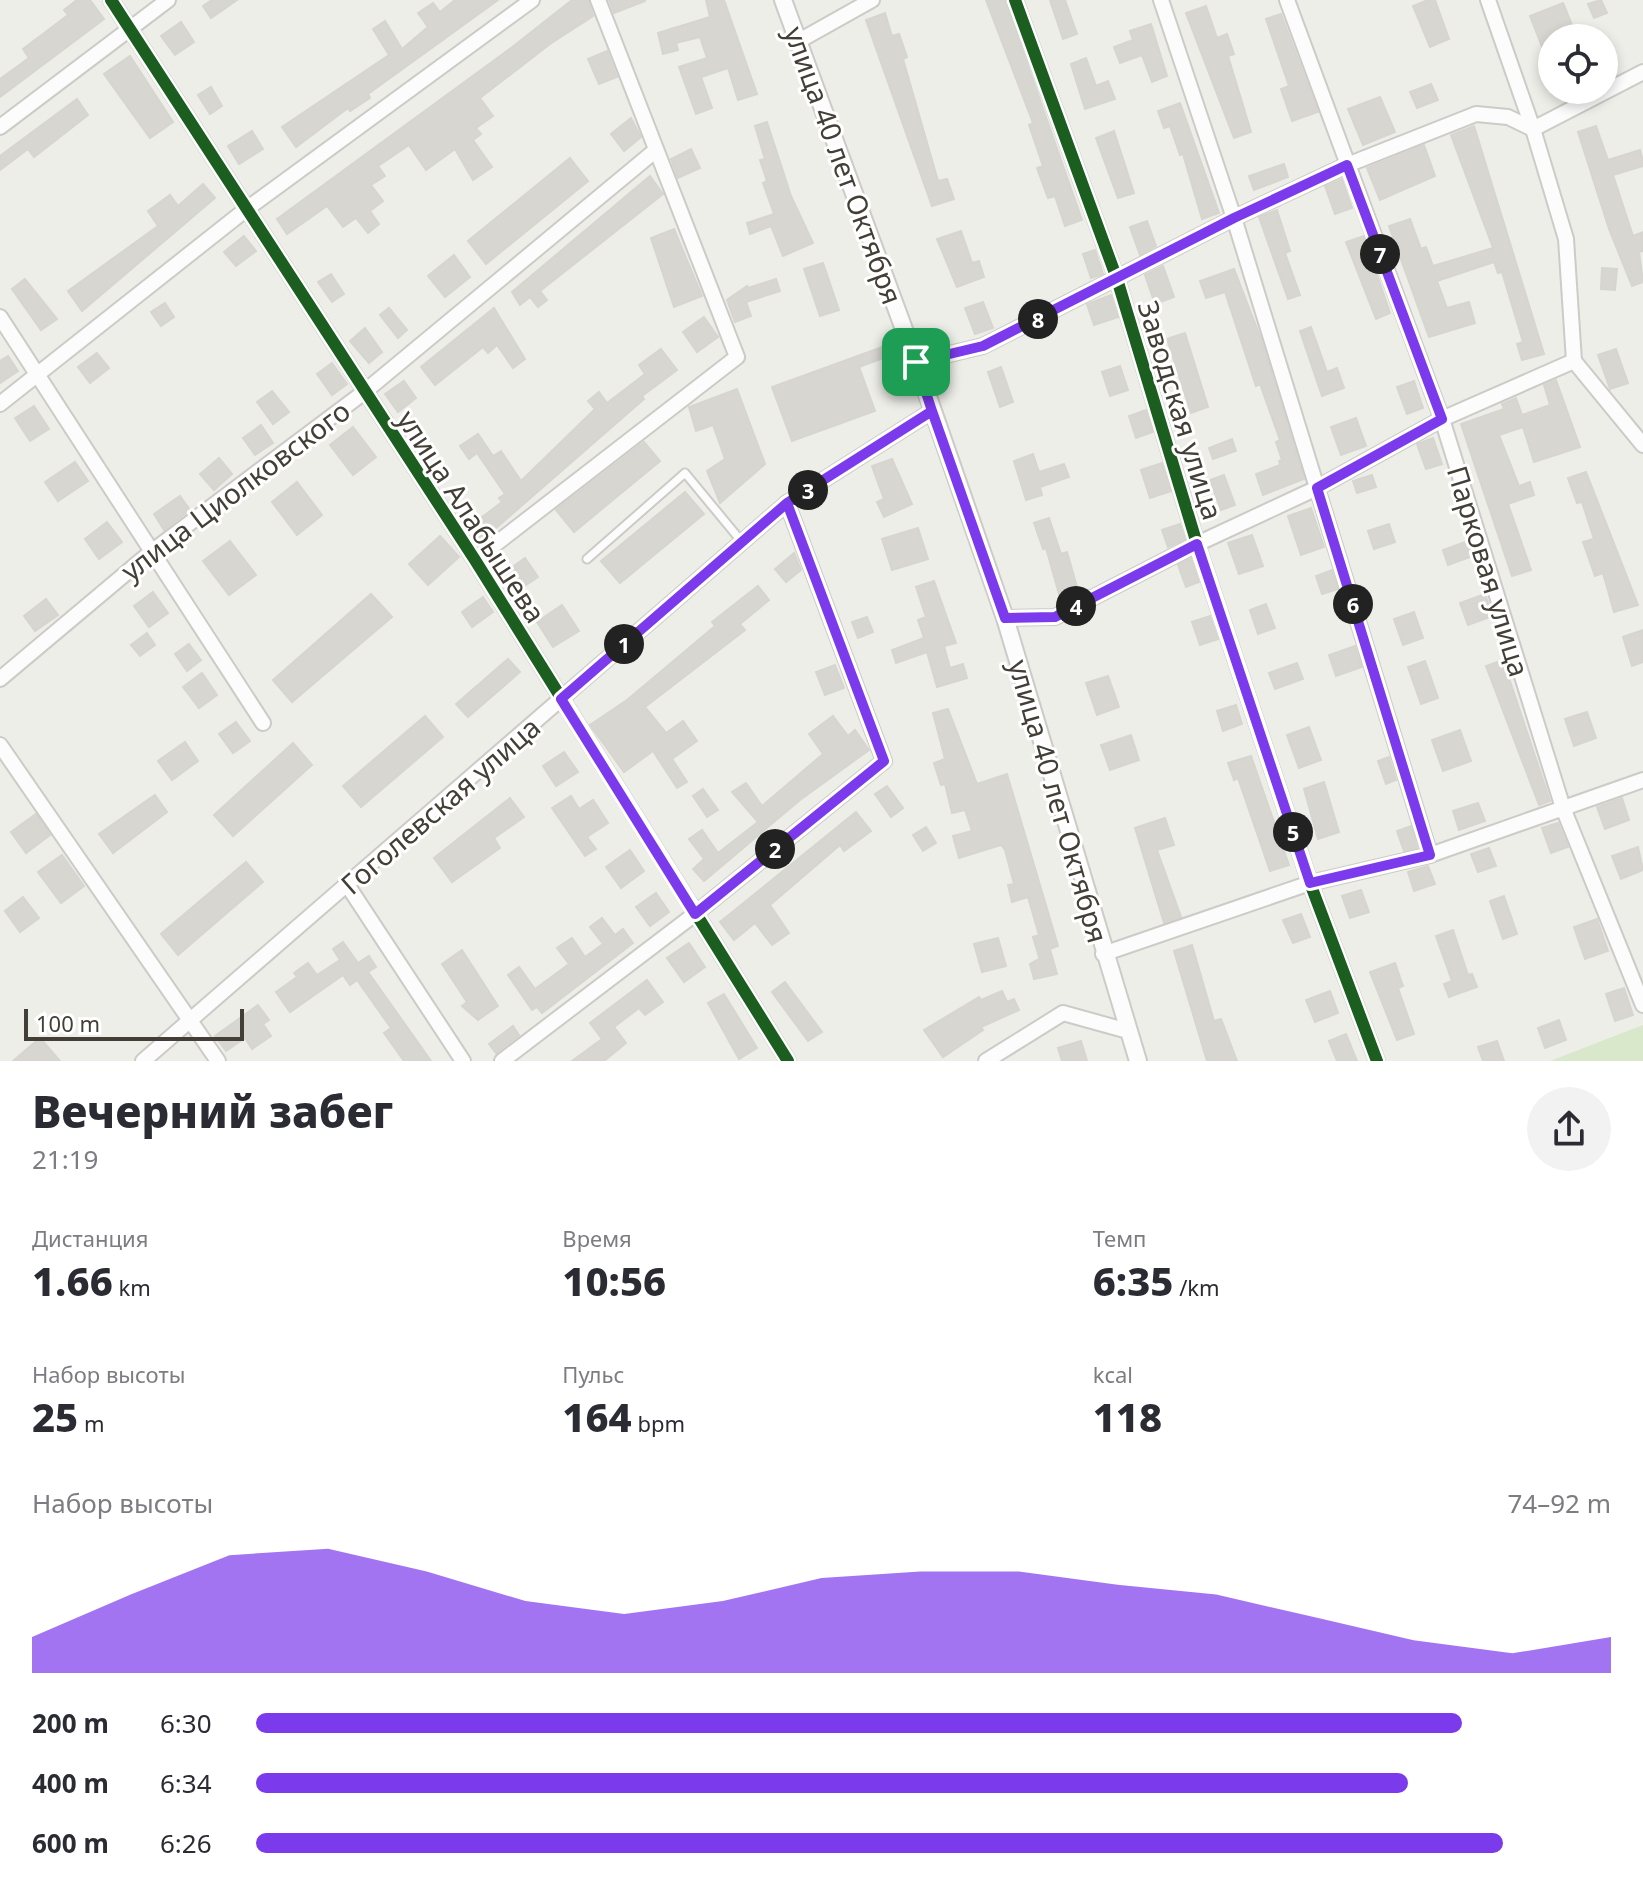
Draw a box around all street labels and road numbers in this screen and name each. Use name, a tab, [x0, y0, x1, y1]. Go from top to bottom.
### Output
street label: улица 40 лет Октября	[776, 21, 912, 309]
street label: Заводская улица	[1130, 296, 1232, 524]
street label: улица Циолковского	[113, 391, 357, 589]
street label: улица Алабышева	[389, 402, 555, 630]
street label: Парковая улица	[1439, 461, 1539, 681]
street label: улица 40 лет Октября	[1000, 655, 1118, 947]
street label: Гоголевская улица	[332, 708, 548, 902]

